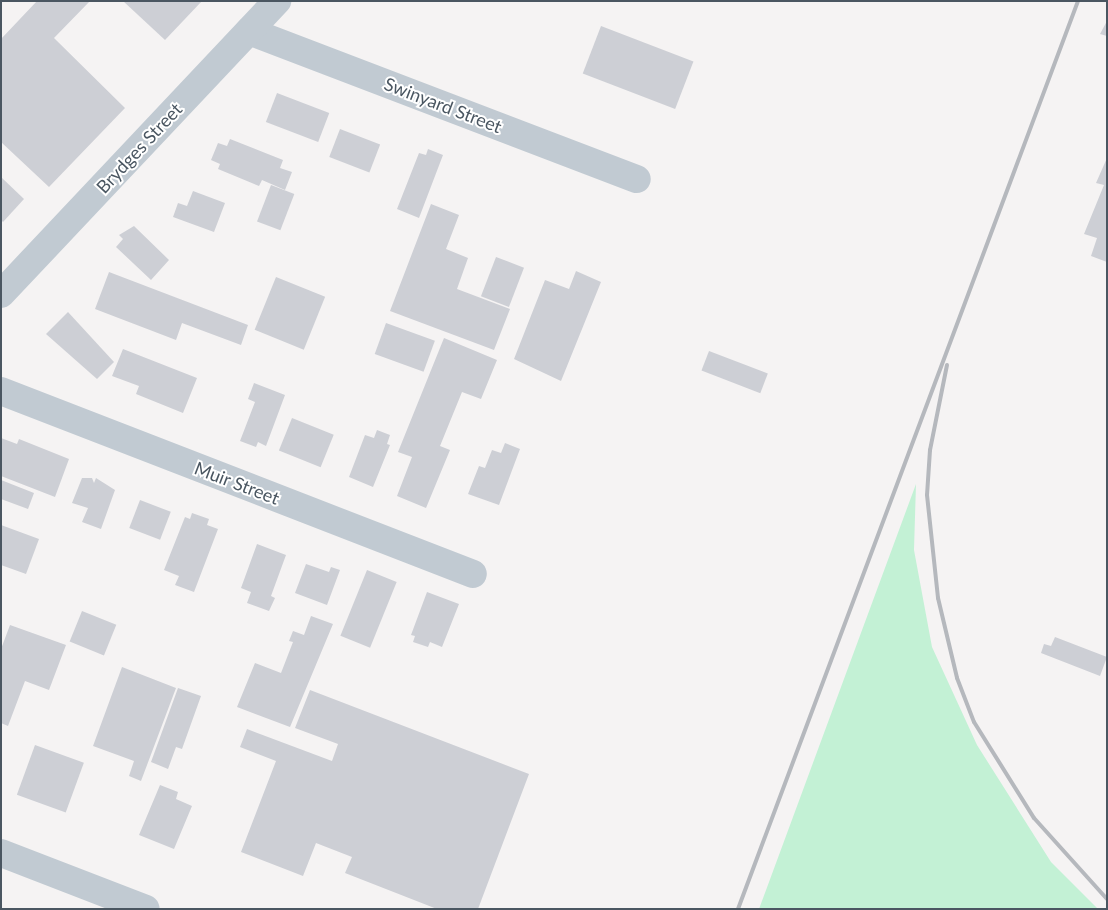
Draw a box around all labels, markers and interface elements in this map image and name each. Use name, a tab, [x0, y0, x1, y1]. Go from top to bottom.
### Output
street label: Swinyard Street	[381, 73, 505, 137]
street label: Brydges Street	[92, 98, 186, 198]
street label: Muir Street	[191, 457, 283, 509]

